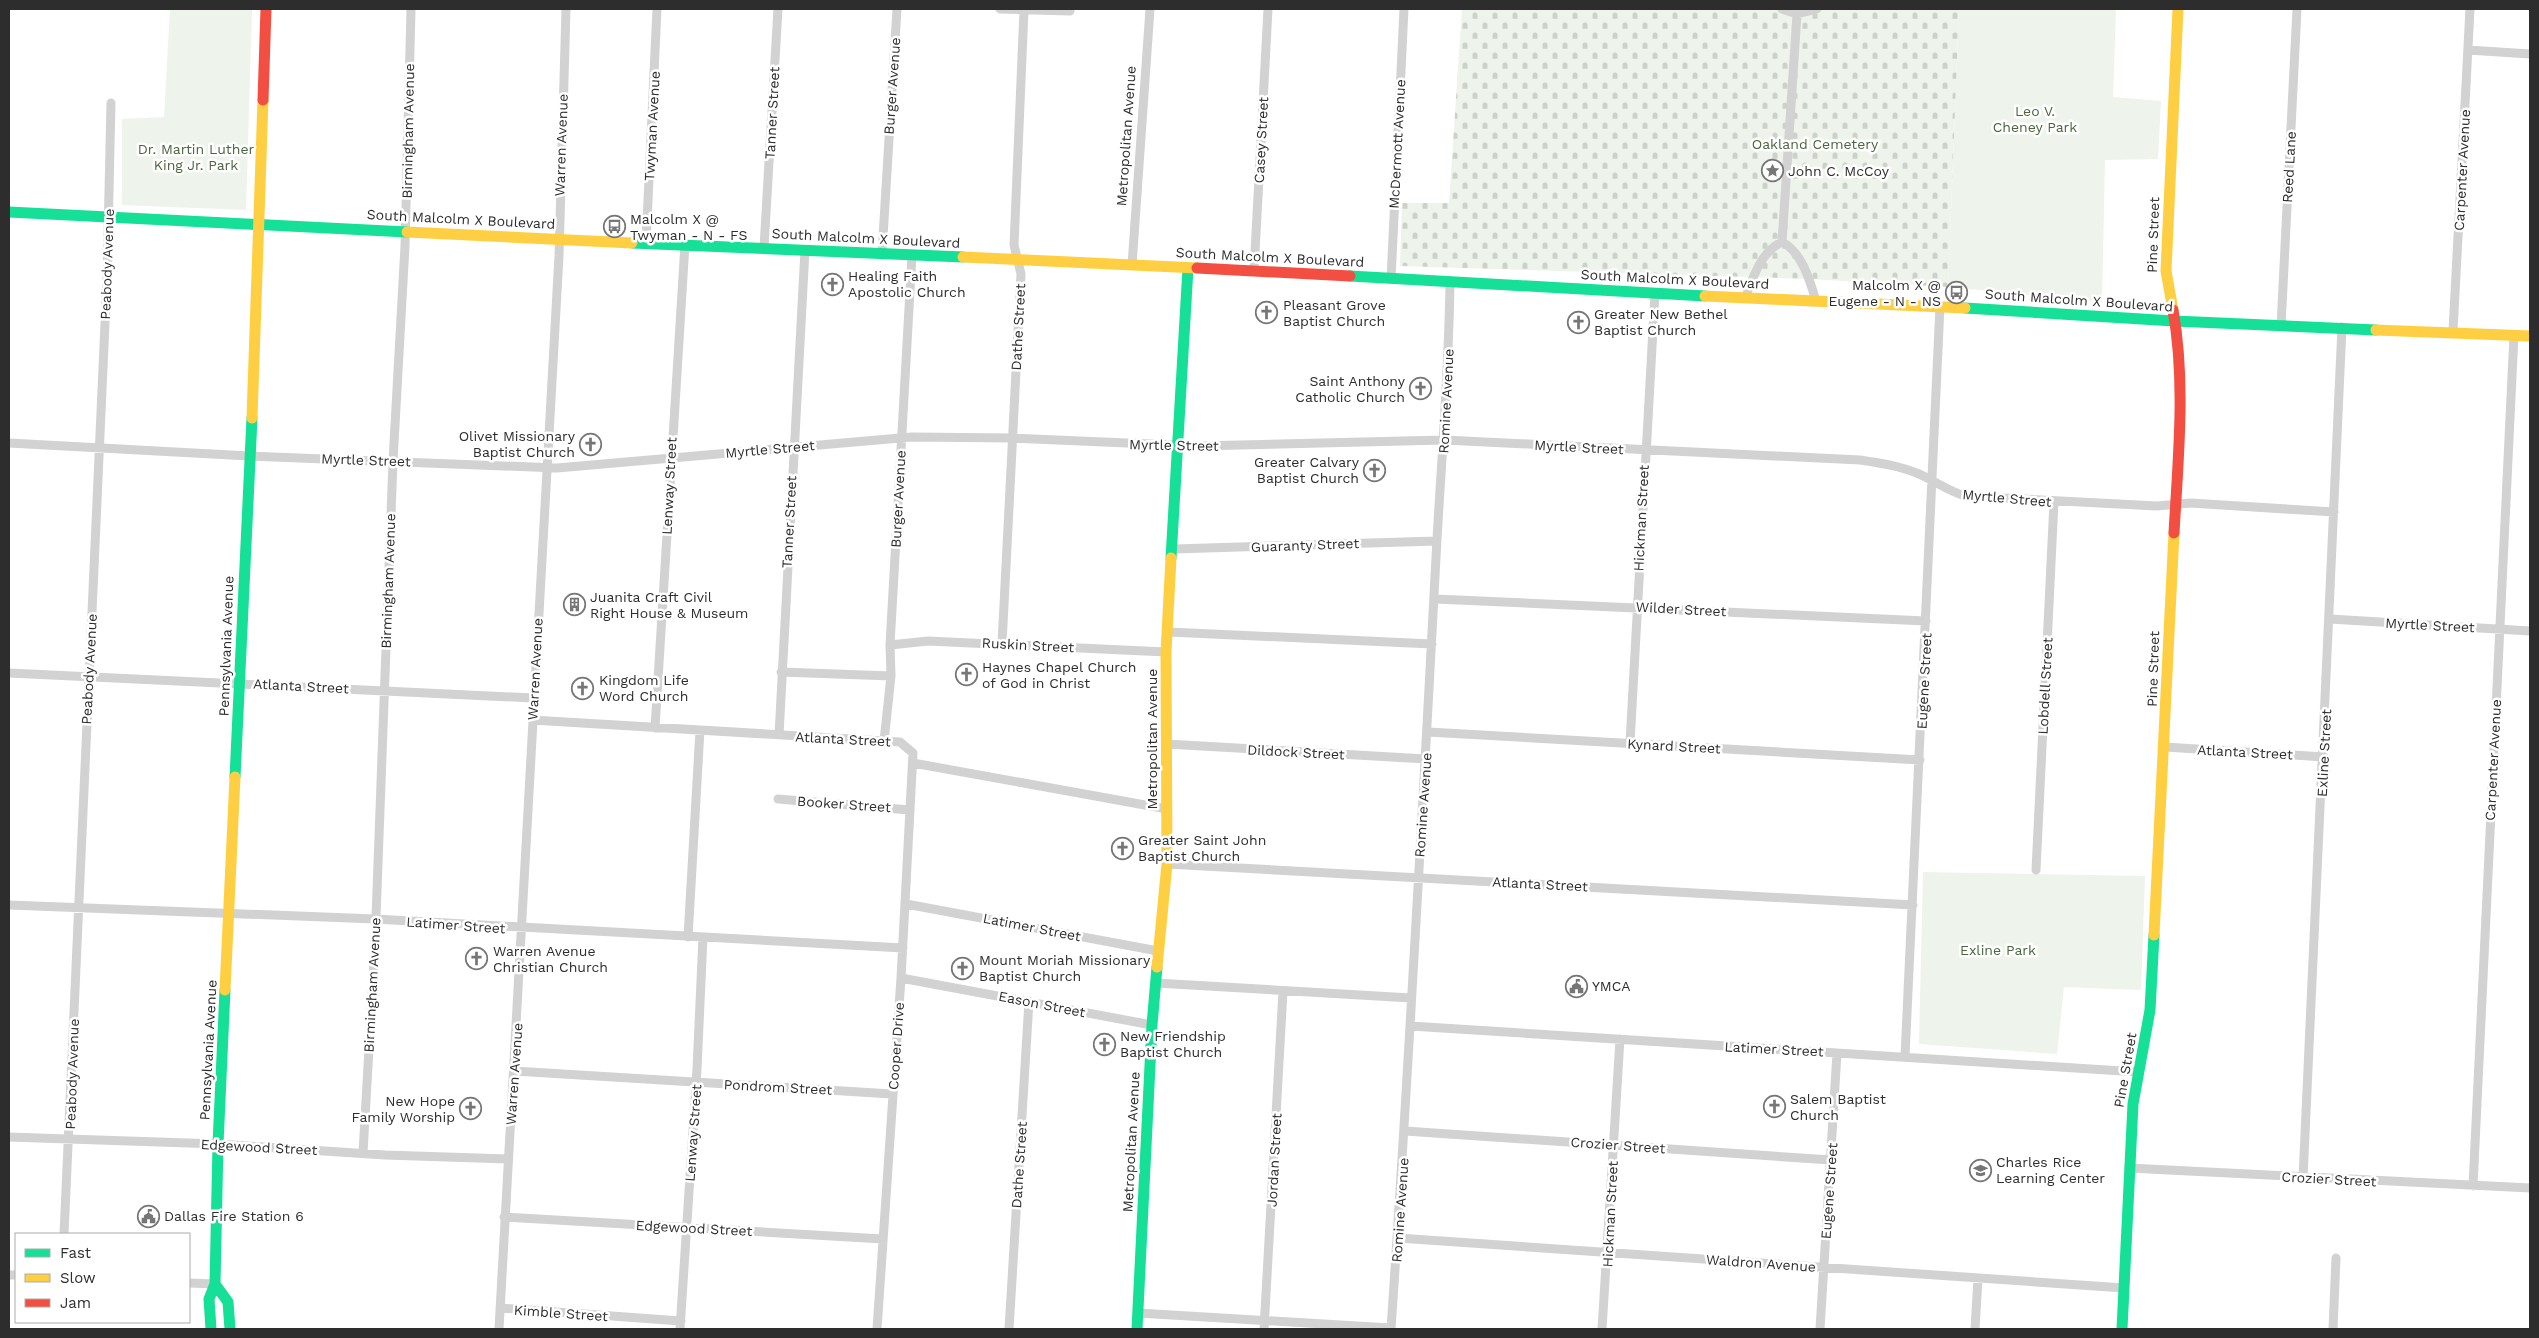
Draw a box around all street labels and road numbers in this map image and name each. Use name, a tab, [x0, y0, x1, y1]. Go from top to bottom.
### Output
street label: Burger Avenue	[881, 37, 903, 135]
street label: Birmingham Avenue	[399, 63, 417, 199]
street label: Metropolitan Avenue	[1113, 65, 1139, 207]
street label: Tanner Street	[762, 66, 782, 160]
street label: Twyman Avenue	[641, 71, 663, 181]
street label: McDermott Avenue	[1386, 79, 1408, 209]
street label: Warren Avenue	[551, 94, 571, 196]
street label: Casey Street	[1251, 96, 1271, 184]
street label: Carpenter Avenue	[2451, 109, 2473, 231]
street label: Reed Lane	[2279, 131, 2299, 203]
street label: Pine Street	[2144, 197, 2162, 273]
street label: South Malcolm X Boulevard	[366, 206, 556, 232]
street label: Peabody Avenue	[97, 208, 117, 320]
street label: South Malcolm X Boulevard	[771, 225, 961, 251]
street label: South Malcolm X Boulevard	[1175, 244, 1365, 270]
street label: South Malcolm X Boulevard	[1580, 266, 1770, 292]
street label: Dathe Street	[1008, 283, 1028, 371]
street label: South Malcolm X Boulevard	[1984, 285, 2174, 315]
street label: Romine Avenue	[1435, 348, 1457, 454]
street label: Myrtle Street	[1129, 436, 1219, 454]
street label: Lenway Street	[658, 437, 680, 535]
street label: Myrtle Street	[725, 437, 815, 461]
street label: Myrtle Street	[1534, 437, 1624, 457]
street label: Myrtle Street	[321, 450, 411, 470]
street label: Burger Avenue	[887, 450, 909, 548]
street label: Hickman Street	[1630, 464, 1652, 572]
street label: Tanner Street	[779, 475, 799, 569]
street label: Myrtle Street	[1962, 486, 2052, 510]
street label: Birmingham Avenue	[378, 513, 398, 649]
street label: Guaranty Street	[1251, 535, 1360, 555]
street label: Pennsylvania Avenue	[216, 575, 236, 717]
street label: Wilder Street	[1635, 599, 1727, 619]
street label: Peabody Avenue	[78, 613, 100, 725]
street label: Myrtle Street	[2385, 615, 2475, 635]
street label: Warren Avenue	[524, 617, 546, 721]
street label: Pine Street	[2144, 631, 2162, 707]
street label: Eugene Street	[1913, 632, 1935, 730]
street label: Ruskin Street	[981, 635, 1075, 655]
street label: Lobdell Street	[2034, 637, 2056, 735]
street label: Metropolitan Avenue	[1144, 669, 1160, 809]
street label: Atlanta Street	[253, 676, 349, 697]
street label: Carpenter Avenue	[2482, 699, 2504, 821]
street label: Exline Street	[2314, 708, 2334, 797]
street label: Atlanta Street	[795, 729, 891, 750]
street label: Kynard Street	[1627, 736, 1721, 756]
street label: Dildock Street	[1247, 741, 1345, 763]
street label: Atlanta Street	[2197, 742, 2293, 763]
street label: Romine Avenue	[1411, 752, 1435, 858]
street label: Booker Street	[797, 793, 892, 815]
street label: Atlanta Street	[1492, 874, 1588, 895]
street label: Latimer Street	[982, 910, 1082, 944]
street label: Latimer Street	[406, 914, 506, 936]
street label: Birmingham Avenue	[360, 917, 384, 1053]
street label: Pennsylvania Avenue	[196, 979, 220, 1121]
street label: Eason Street	[997, 988, 1087, 1020]
street label: Cooper Drive	[885, 1001, 907, 1091]
street label: Peabody Avenue	[62, 1018, 82, 1130]
street label: Warren Avenue	[502, 1022, 526, 1126]
street label: Pine Street	[2111, 1031, 2139, 1109]
street label: Latimer Street	[1724, 1038, 1824, 1060]
street label: Metropolitan Avenue	[1119, 1071, 1143, 1213]
street label: Pondrom Street	[723, 1076, 833, 1098]
street label: Lenway Street	[682, 1084, 704, 1182]
street label: Jordan Street	[1264, 1113, 1284, 1207]
street label: Dathe Street	[1008, 1121, 1030, 1209]
street label: Crozier Street	[1570, 1134, 1666, 1156]
street label: Edgewood Street	[200, 1136, 318, 1158]
street label: Eugene Street	[1818, 1142, 1840, 1240]
street label: Romine Avenue	[1388, 1157, 1412, 1263]
street label: Hickman Street	[1599, 1160, 1621, 1268]
street label: Crozier Street	[2281, 1169, 2377, 1189]
street label: Edgewood Street	[635, 1217, 753, 1239]
street label: Waldron Avenue	[1705, 1251, 1817, 1275]
street label: Kimble Street	[513, 1302, 609, 1324]

